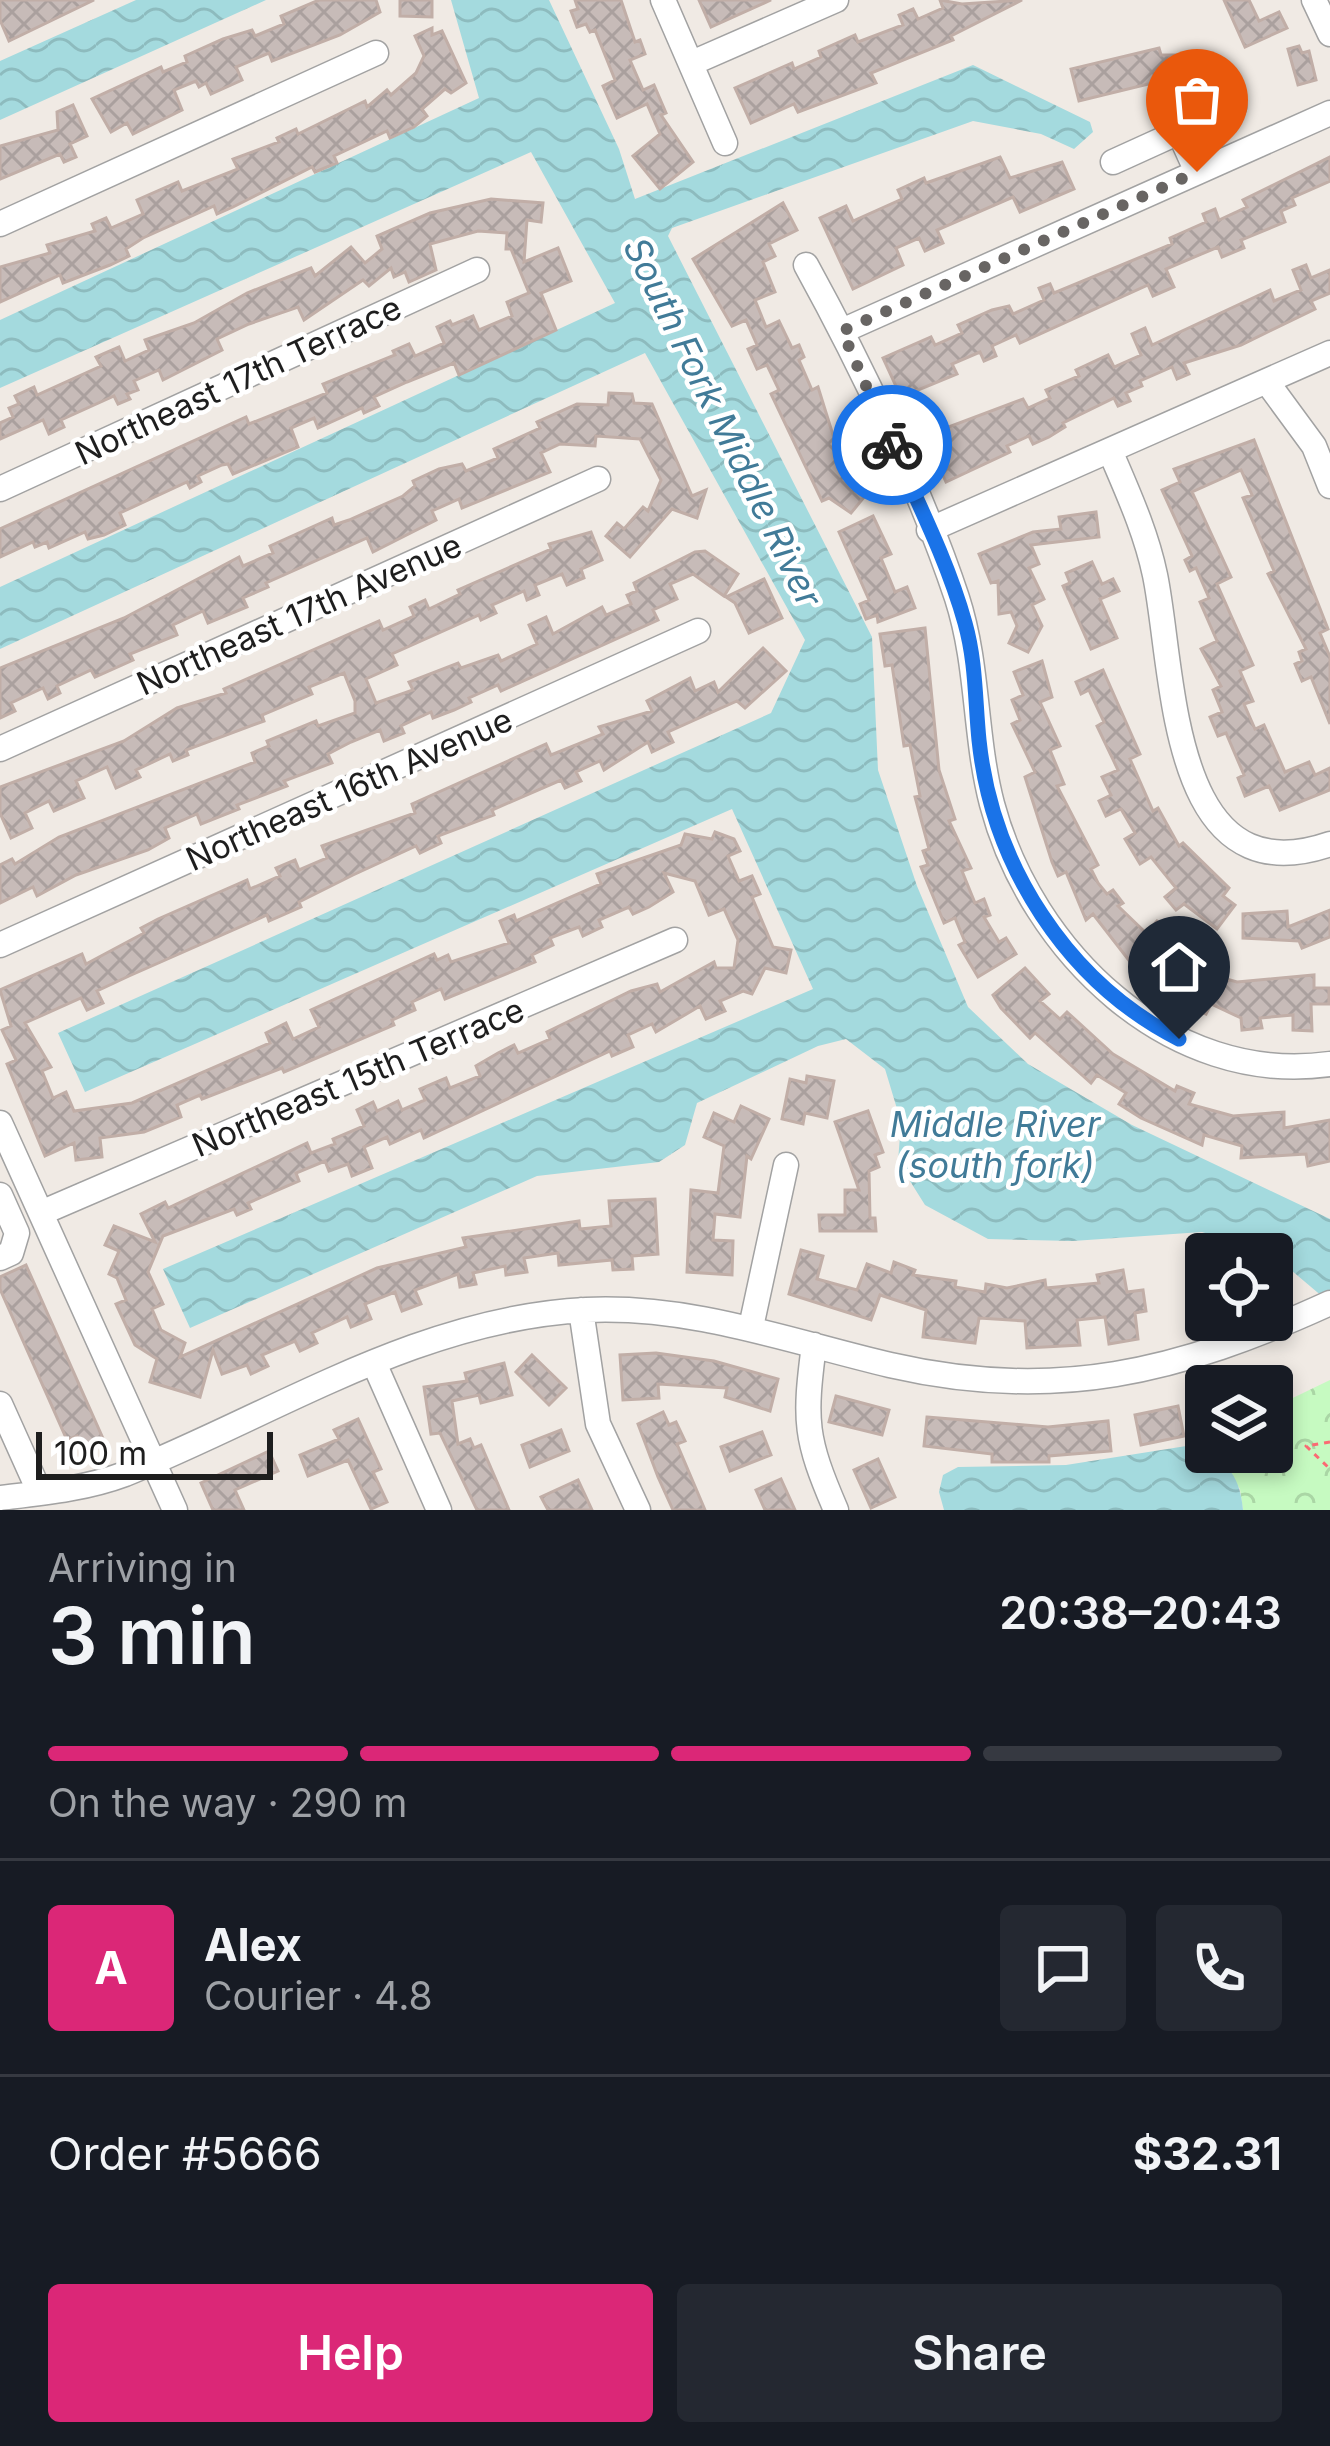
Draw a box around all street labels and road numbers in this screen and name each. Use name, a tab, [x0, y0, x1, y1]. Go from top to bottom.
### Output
street label: Northeast 17th Terrace	[69, 287, 407, 473]
street label: Northeast 17th Avenue	[130, 524, 468, 704]
street label: Northeast 16th Avenue	[180, 699, 518, 879]
street label: Northeast 15th Terrace	[186, 989, 530, 1165]

